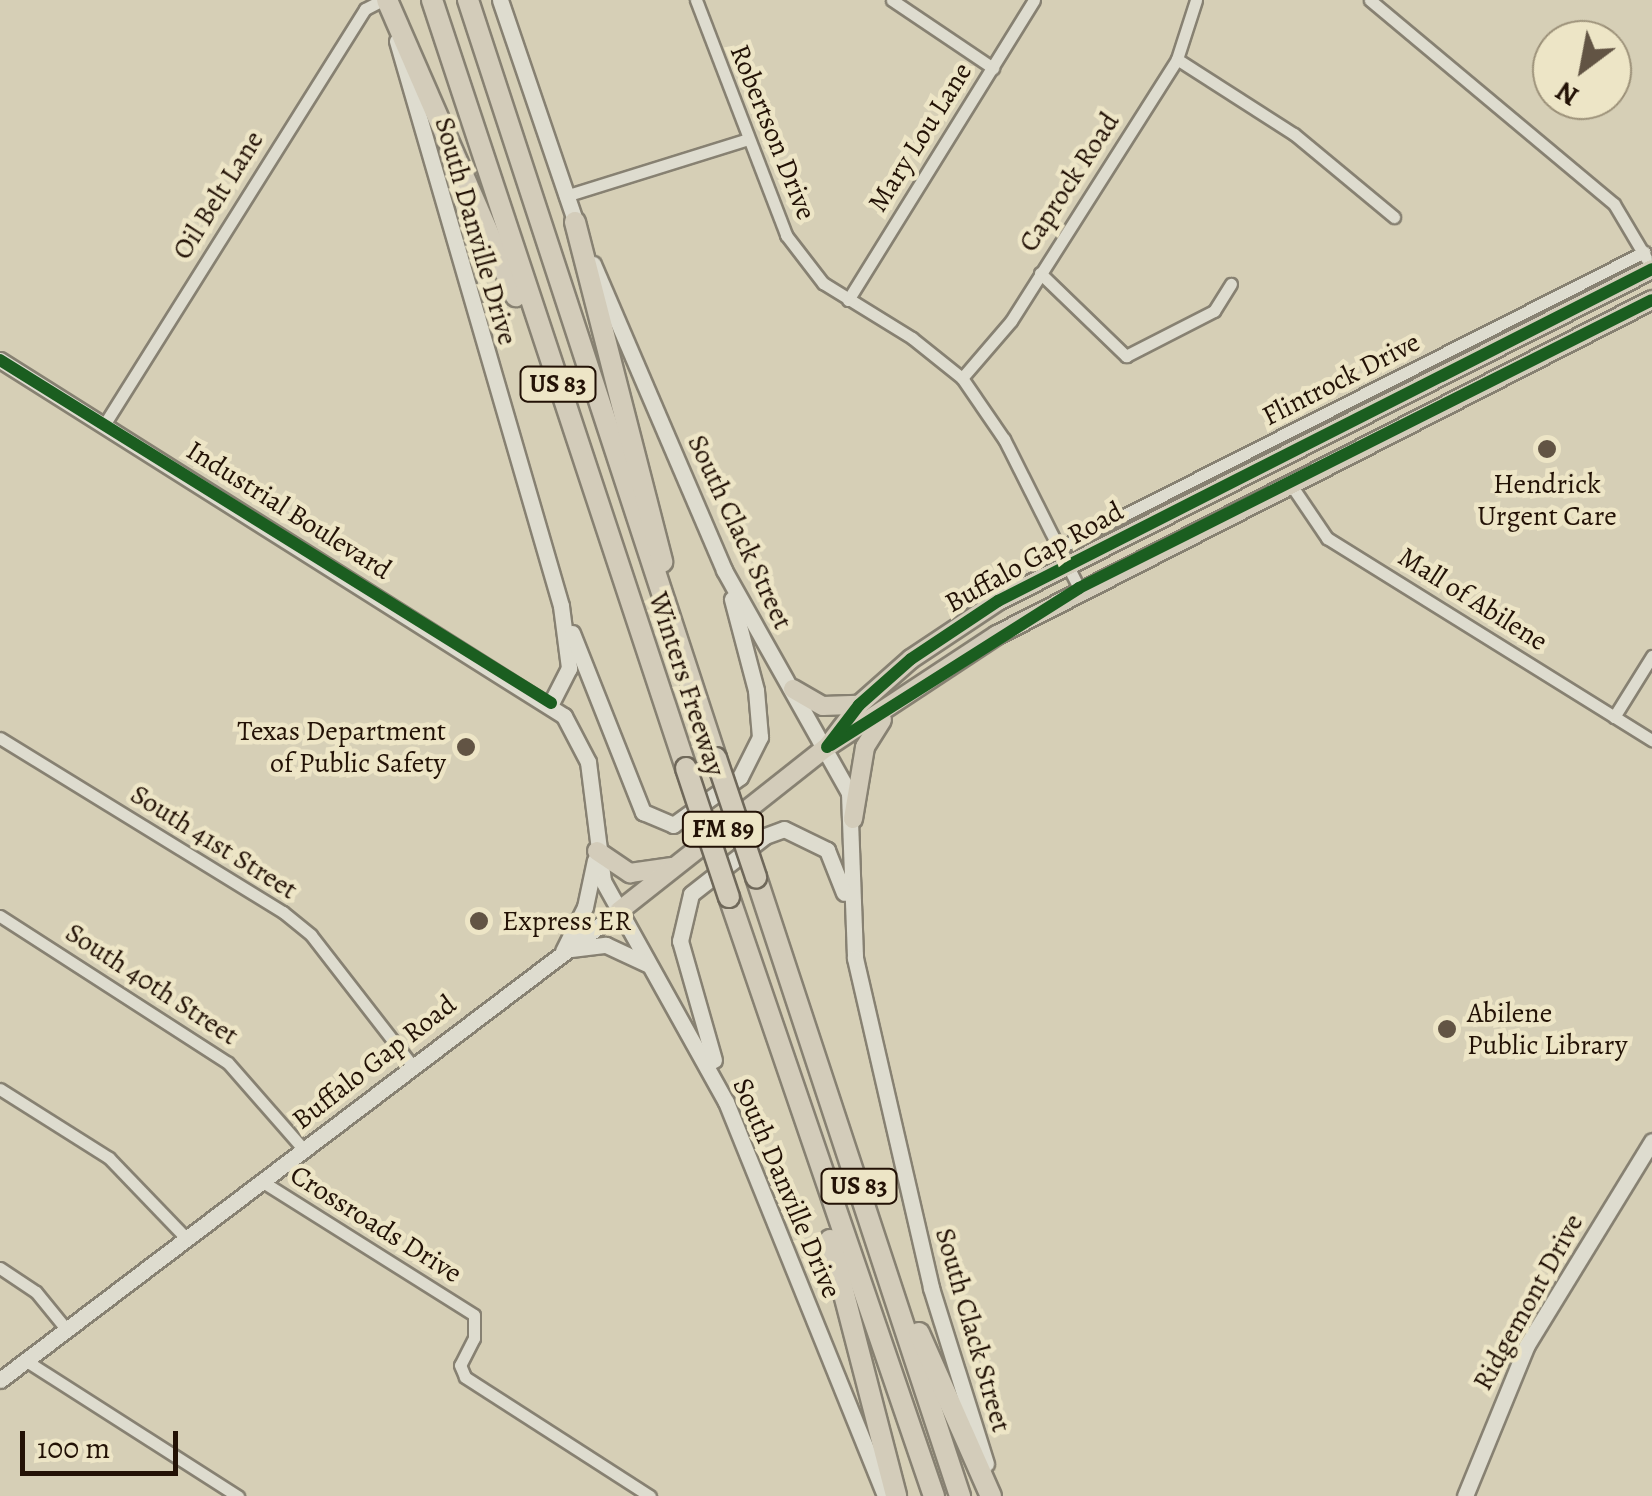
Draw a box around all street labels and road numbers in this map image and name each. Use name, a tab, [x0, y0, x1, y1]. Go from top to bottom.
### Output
street label: Robertson Drive	[723, 40, 823, 224]
street label: Mary Lou Lane	[861, 56, 979, 218]
street label: Caprock Road	[1012, 106, 1126, 258]
street label: South Danville Drive	[427, 113, 525, 349]
street label: Oil Belt Lane	[165, 124, 271, 266]
street label: Flintrock Drive	[1257, 325, 1425, 433]
road number: US 83	[518, 364, 598, 404]
street label: South Clack Street	[680, 429, 800, 635]
street label: Industrial Boulevard	[180, 433, 398, 587]
street label: Buffalo Gap Road	[939, 494, 1129, 620]
street label: Mall of Abilene	[1392, 540, 1554, 658]
street label: Winters Freeway	[641, 588, 733, 780]
street label: South 41st Street	[124, 777, 304, 907]
road number: FM 89	[680, 809, 766, 849]
street label: South 40th Street	[59, 916, 245, 1052]
street label: Buffalo Gap Road	[285, 988, 463, 1136]
street label: South Danville Drive	[726, 1073, 848, 1303]
street label: Crossroads Drive	[284, 1158, 468, 1290]
road number: US 83	[819, 1166, 899, 1206]
street label: Ridgemont Drive	[1466, 1208, 1590, 1396]
street label: South Clack Street	[928, 1224, 1018, 1436]

